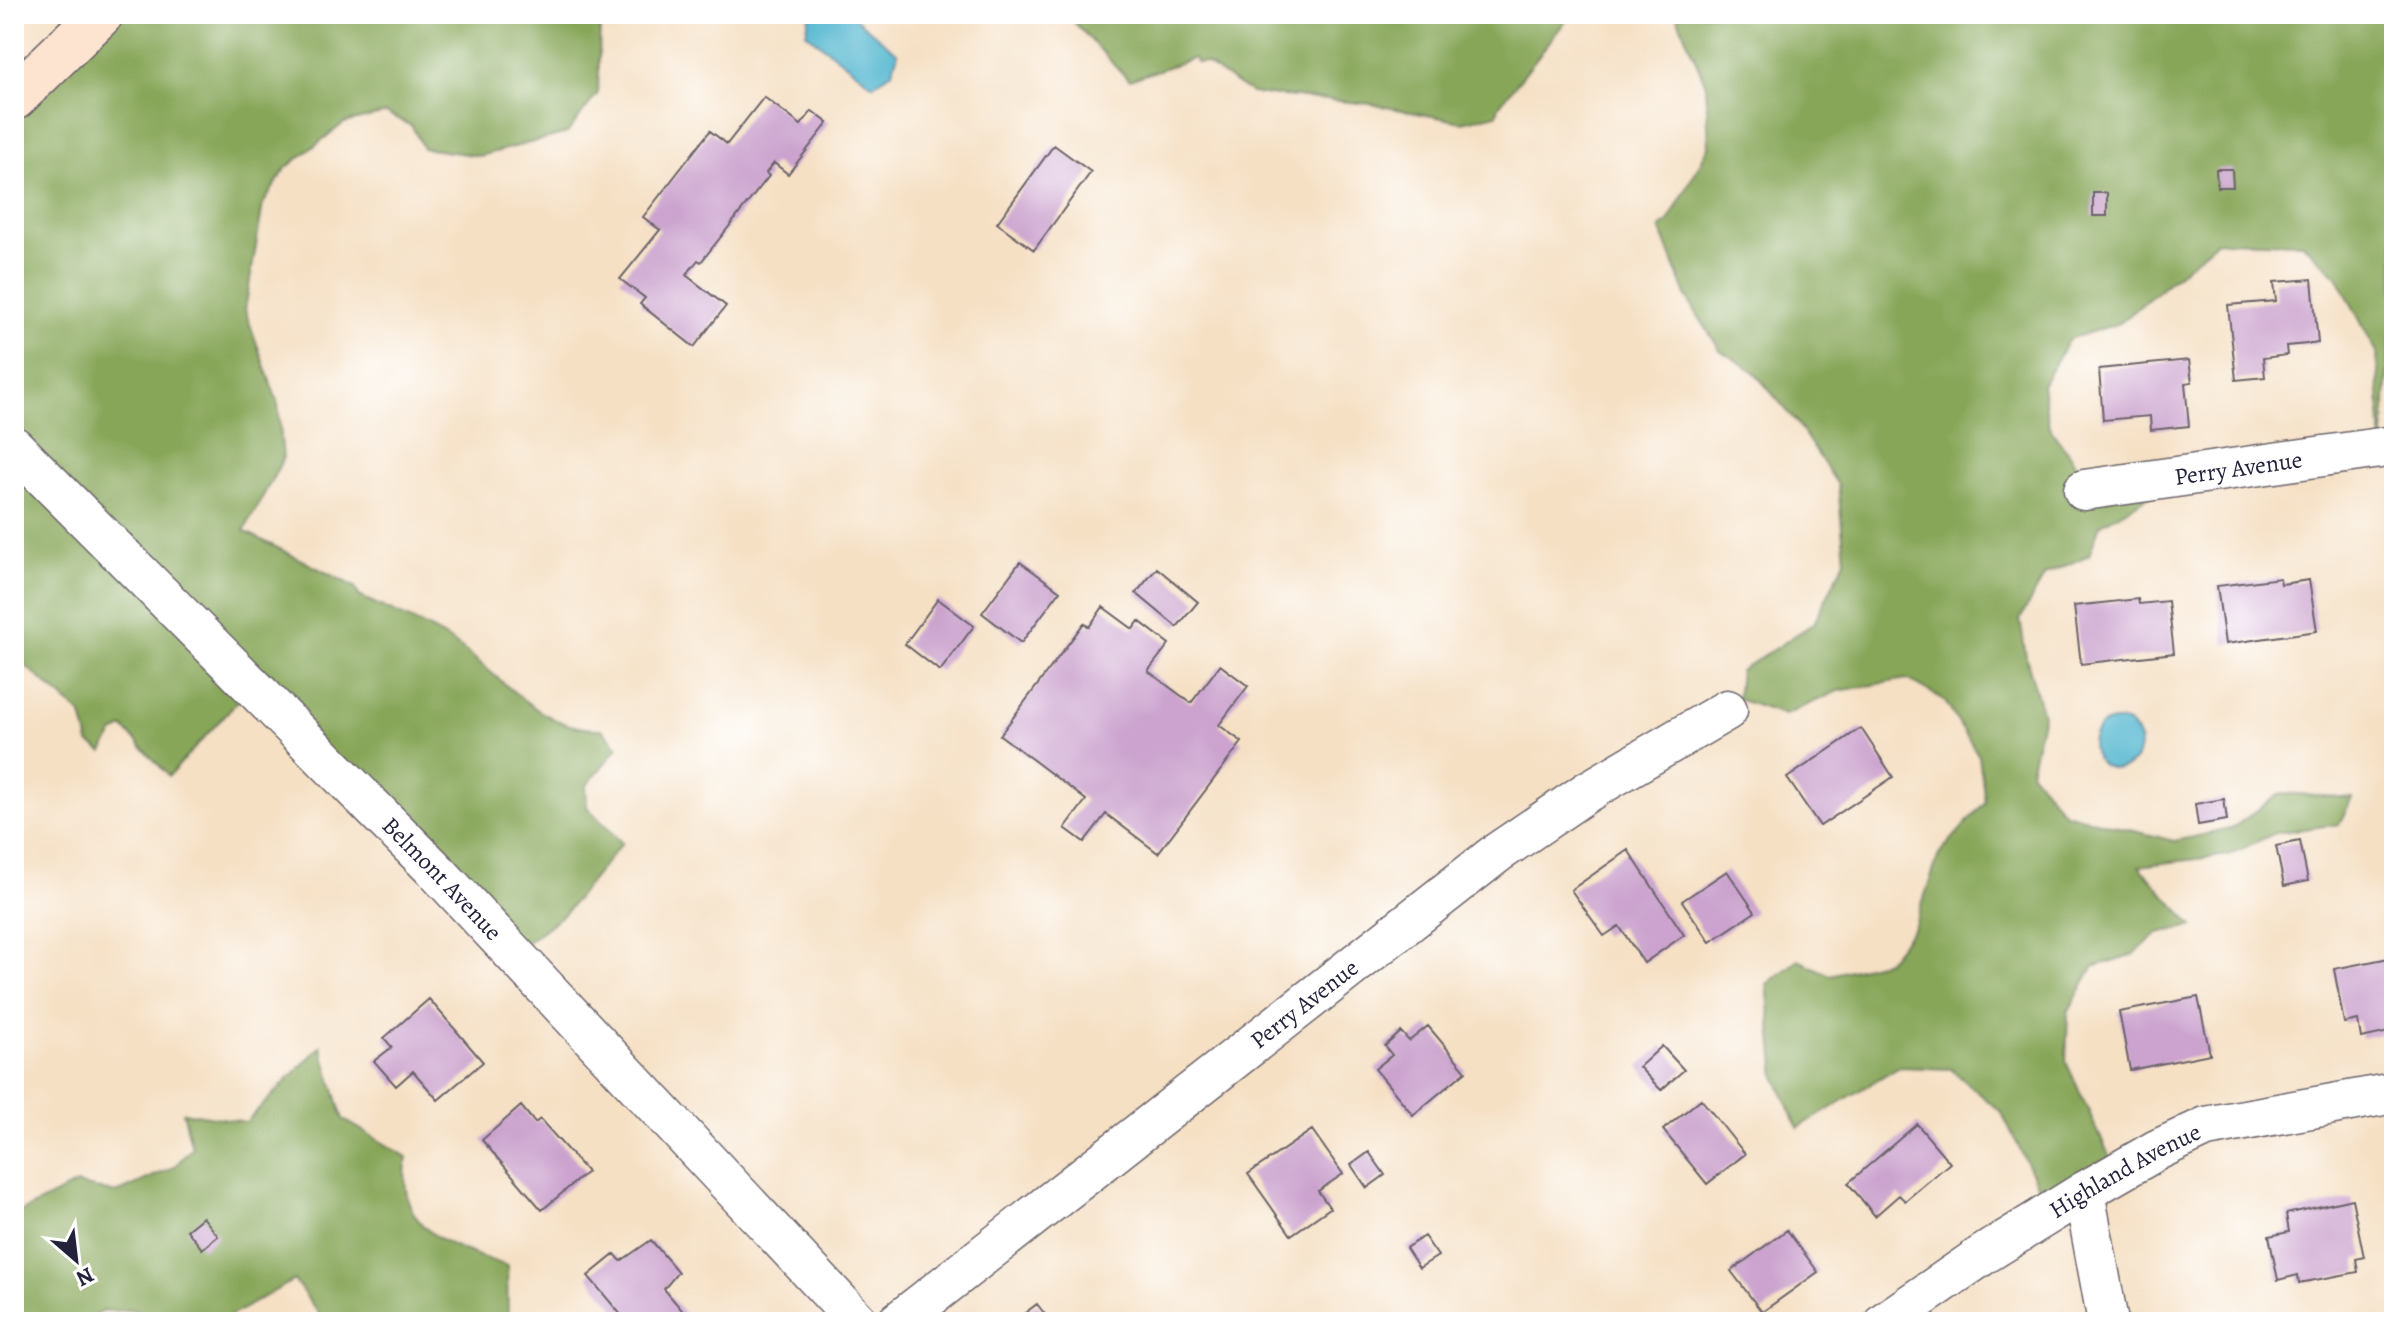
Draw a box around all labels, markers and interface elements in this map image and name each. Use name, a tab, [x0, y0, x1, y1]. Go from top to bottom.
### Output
street label: Perry Avenue	[2172, 443, 2304, 493]
street label: Belmont Avenue	[375, 810, 509, 947]
street label: Perry Avenue	[1244, 952, 1365, 1056]
street label: Highland Avenue	[2043, 1116, 2206, 1226]
north arrow	[36, 1220, 116, 1300]
text: N	[71, 1260, 99, 1294]

